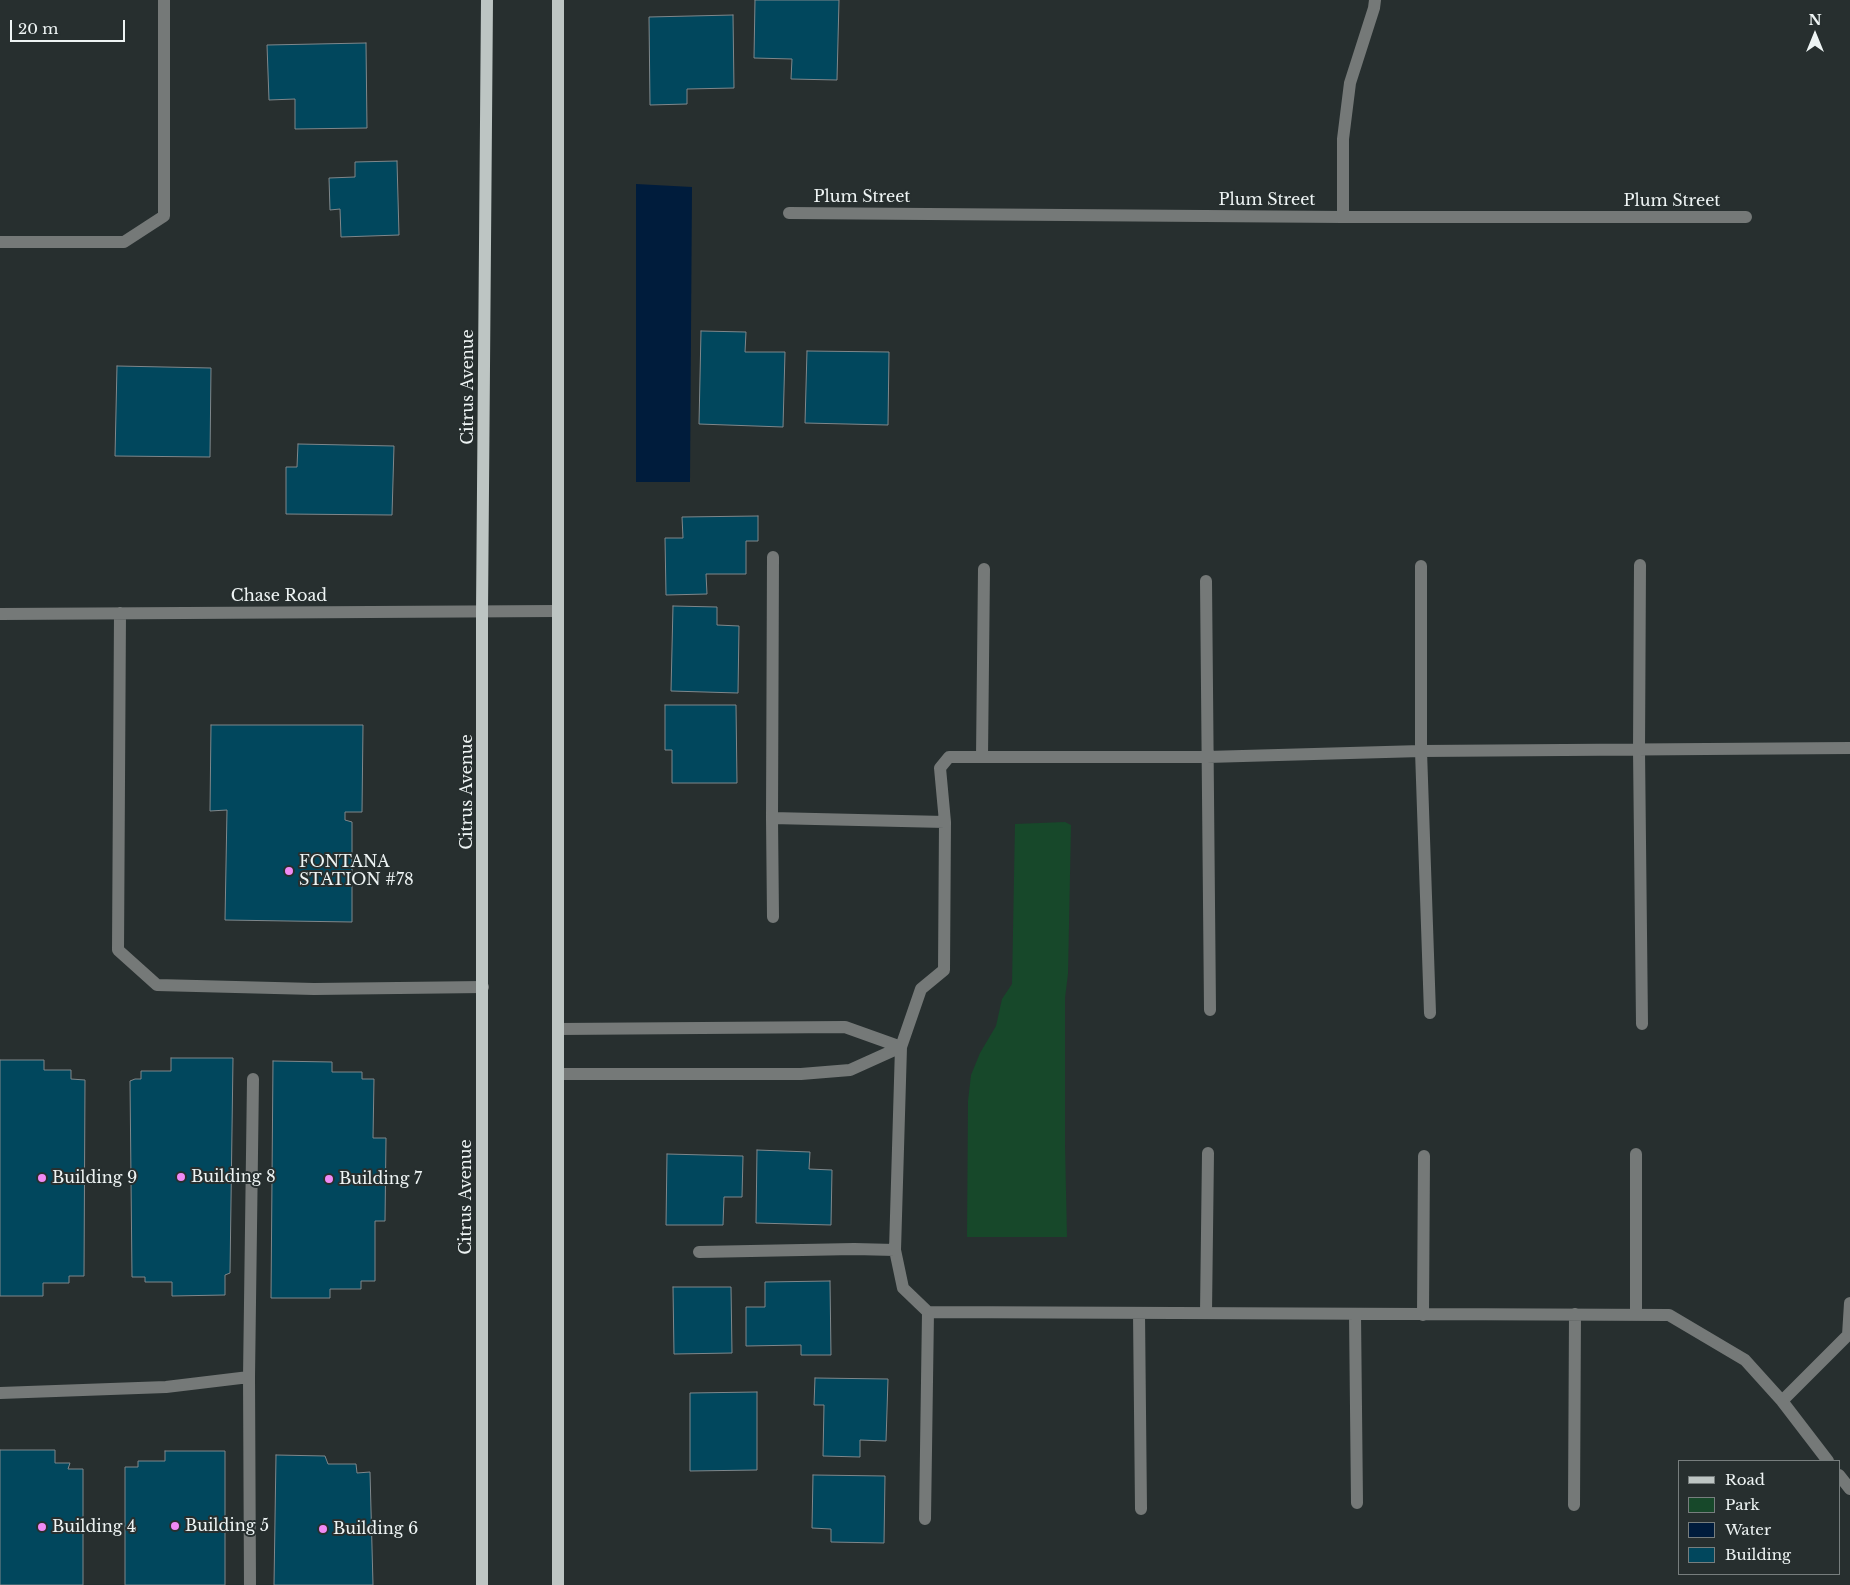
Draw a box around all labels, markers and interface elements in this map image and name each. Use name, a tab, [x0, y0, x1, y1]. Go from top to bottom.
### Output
scale bar	[12, 10, 128, 42]
north arrow	[1790, 10, 1840, 60]
text: N	[1808, 11, 1822, 29]
text: 20 m	[18, 19, 58, 38]
street label: Plum Street	[814, 187, 910, 207]
street label: Plum Street	[1219, 190, 1315, 210]
street label: Plum Street	[1624, 191, 1720, 211]
street label: Citrus Avenue	[458, 329, 478, 445]
street label: Chase Road	[231, 586, 327, 606]
street label: Citrus Avenue	[457, 734, 477, 850]
place label: FONTANA STATION #78	[299, 852, 414, 890]
marker: FONTANA STATION #78	[283, 865, 295, 877]
street label: Citrus Avenue	[456, 1139, 476, 1255]
place label: Building 8	[191, 1167, 276, 1187]
place label: Building 9	[52, 1168, 137, 1188]
place label: Building 7	[339, 1169, 422, 1189]
marker: Building 8	[175, 1171, 187, 1183]
marker: Building 9	[36, 1172, 48, 1184]
marker: Building 7	[323, 1173, 335, 1185]
legend	[1678, 1460, 1840, 1575]
text: Road	[1725, 1470, 1765, 1489]
text: Park	[1725, 1495, 1760, 1514]
place label: Building 5	[185, 1516, 269, 1536]
place label: Building 4	[52, 1517, 136, 1537]
place label: Building 6	[333, 1519, 418, 1539]
marker: Building 5	[169, 1520, 181, 1532]
text: Water	[1725, 1520, 1771, 1539]
marker: Building 4	[36, 1521, 48, 1533]
marker: Building 6	[317, 1523, 329, 1535]
text: Building	[1725, 1545, 1791, 1564]

